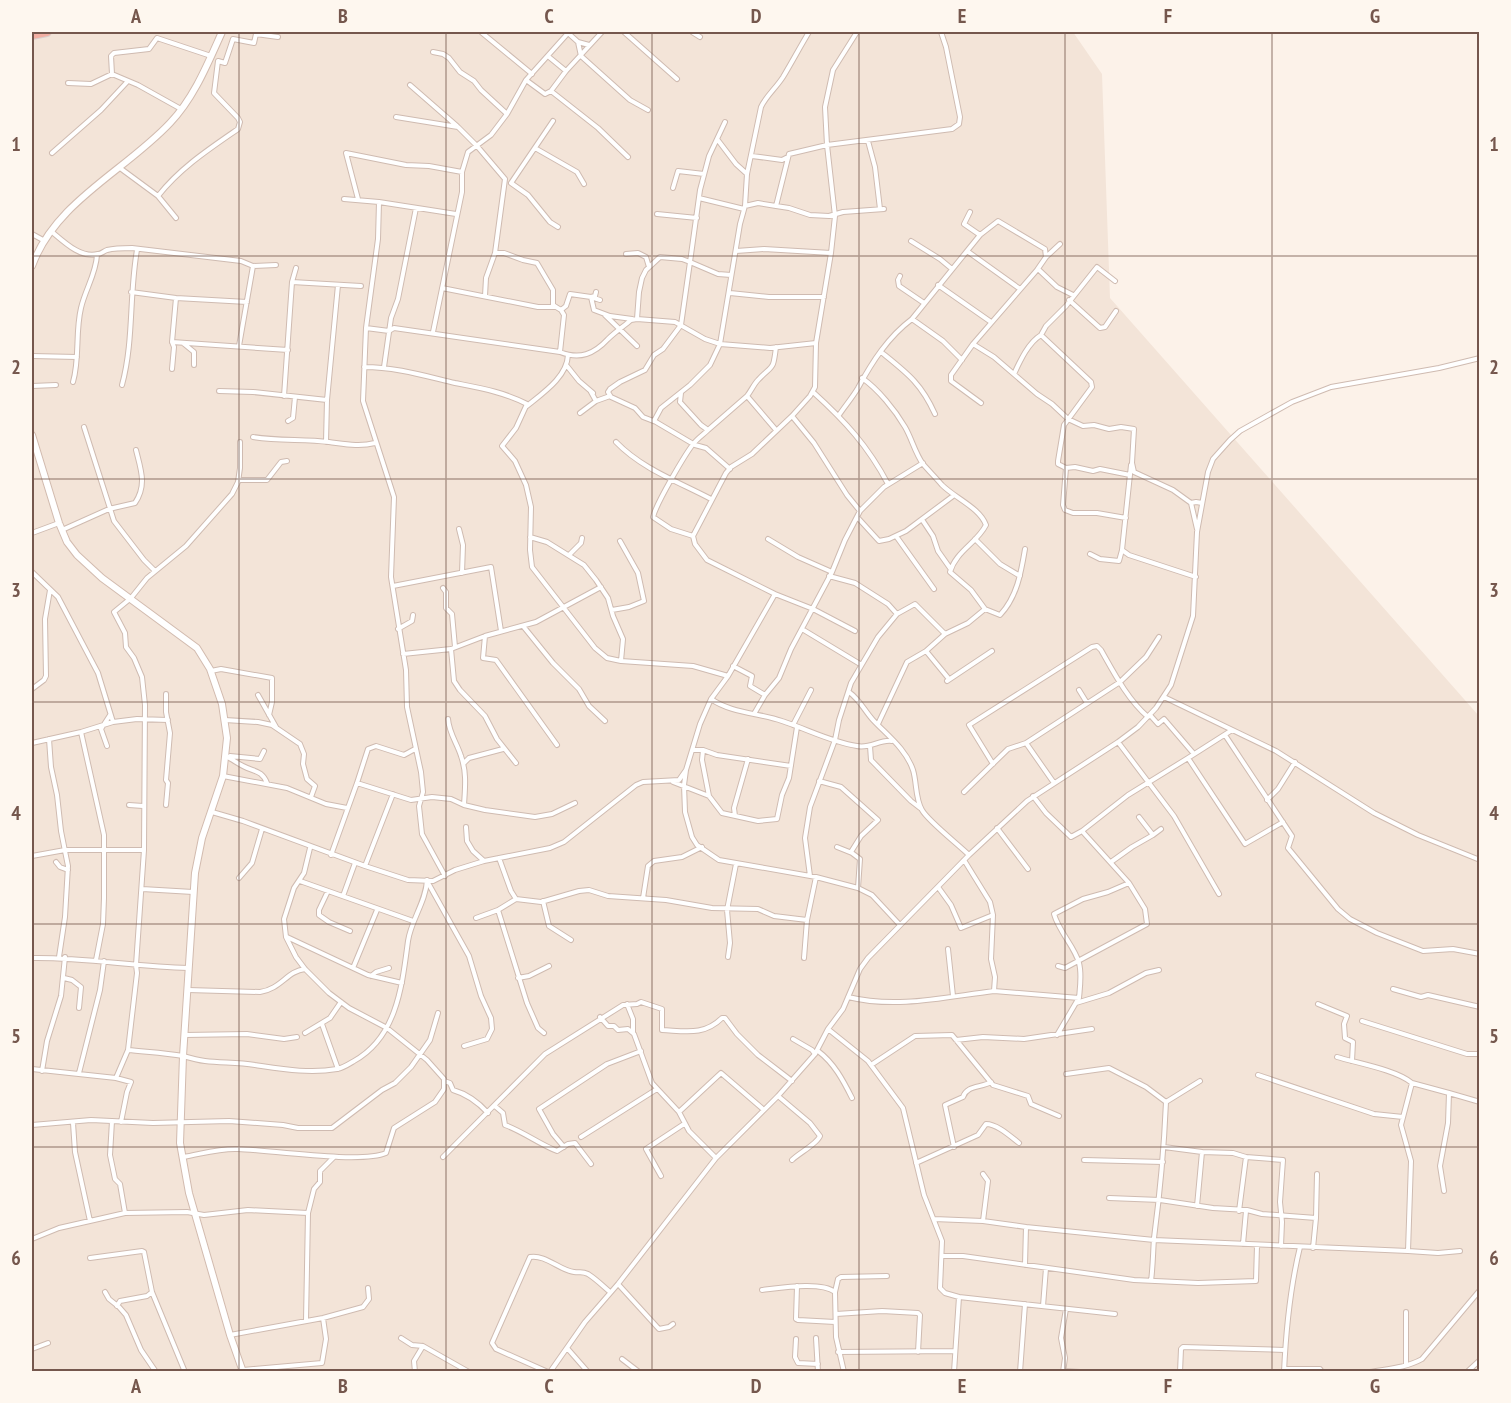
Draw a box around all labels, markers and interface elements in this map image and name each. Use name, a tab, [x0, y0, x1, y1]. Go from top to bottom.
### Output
text: A	[130, 3, 142, 29]
text: B	[338, 3, 348, 29]
text: C	[544, 3, 554, 29]
text: D	[751, 3, 762, 29]
text: E	[958, 3, 966, 29]
text: F	[1164, 3, 1172, 29]
text: G	[1370, 3, 1380, 29]
text: 1	[11, 131, 21, 157]
text: 1	[1489, 131, 1499, 157]
text: 2	[11, 354, 21, 380]
text: 2	[1489, 354, 1499, 380]
text: 3	[11, 577, 21, 603]
text: 3	[1489, 577, 1499, 603]
text: 4	[11, 800, 21, 826]
text: 4	[1489, 800, 1499, 826]
text: 5	[11, 1023, 21, 1049]
text: 5	[1489, 1023, 1499, 1049]
text: 6	[11, 1245, 21, 1271]
text: 6	[1489, 1245, 1499, 1271]
text: A	[130, 1373, 142, 1399]
text: B	[338, 1373, 348, 1399]
text: C	[544, 1373, 554, 1399]
text: D	[751, 1373, 762, 1399]
text: E	[958, 1373, 966, 1399]
text: F	[1164, 1373, 1172, 1399]
text: G	[1370, 1373, 1380, 1399]

